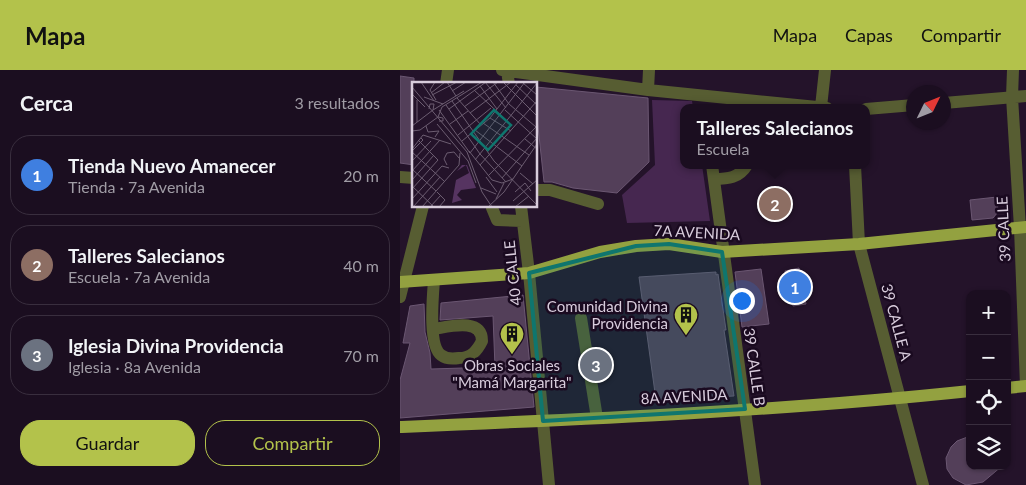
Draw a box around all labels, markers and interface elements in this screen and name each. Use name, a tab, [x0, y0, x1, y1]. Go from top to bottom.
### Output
text: Mapa	[25, 21, 85, 50]
text: Mapa	[773, 24, 817, 46]
text: Capas	[845, 24, 893, 46]
text: Compartir	[921, 24, 1001, 46]
inset map	[412, 82, 538, 208]
north arrow	[906, 85, 951, 130]
text: Cerca	[20, 90, 73, 115]
text: 3 resultados	[294, 93, 380, 112]
popup	[680, 104, 870, 169]
text: Talleres Salecianos	[697, 116, 853, 139]
text: Escuela	[697, 139, 749, 158]
text: Tienda Nuevo Amanecer	[68, 154, 276, 177]
text: 1	[32, 166, 42, 185]
text: 20 m	[343, 166, 379, 185]
text: Tienda · 7a Avenida	[68, 177, 205, 196]
pin: 2	[759, 185, 791, 223]
street label: 39 CALLE	[992, 196, 1014, 262]
street label: 7A AVENIDA	[653, 221, 742, 243]
street label: 40 CALLE	[500, 239, 524, 307]
text: Talleres Salecianos	[68, 244, 225, 267]
text: 2	[32, 256, 42, 275]
text: 40 m	[343, 256, 379, 275]
text: Escuela · 7a Avenida	[68, 267, 210, 286]
pin: 1	[779, 268, 811, 306]
street label: 39 CALLE A	[878, 282, 916, 363]
your location	[729, 288, 755, 314]
map controls	[966, 290, 1011, 470]
button: +	[966, 290, 1011, 335]
place label: Comunidad Divina Providencia	[547, 297, 668, 332]
building icon: Comunidad Divina Providencia	[673, 302, 699, 336]
building icon: Obras Sociales "Mamá Margarita"	[499, 321, 525, 355]
street label: 39 CALLE B	[741, 327, 769, 407]
text: Iglesia Divina Providencia	[68, 334, 284, 357]
button: −	[966, 335, 1011, 380]
text: 3	[32, 346, 42, 365]
text: 70 m	[343, 346, 379, 365]
pin: 3	[580, 346, 612, 384]
place label: Obras Sociales "Mamá Margarita"	[452, 356, 572, 391]
text: Iglesia · 8a Avenida	[68, 357, 201, 376]
button: locate	[966, 380, 1011, 425]
street label: 8A AVENIDA	[640, 385, 729, 407]
button: Guardar	[20, 420, 195, 466]
button: Compartir	[205, 420, 380, 466]
button: layers	[966, 425, 1011, 470]

